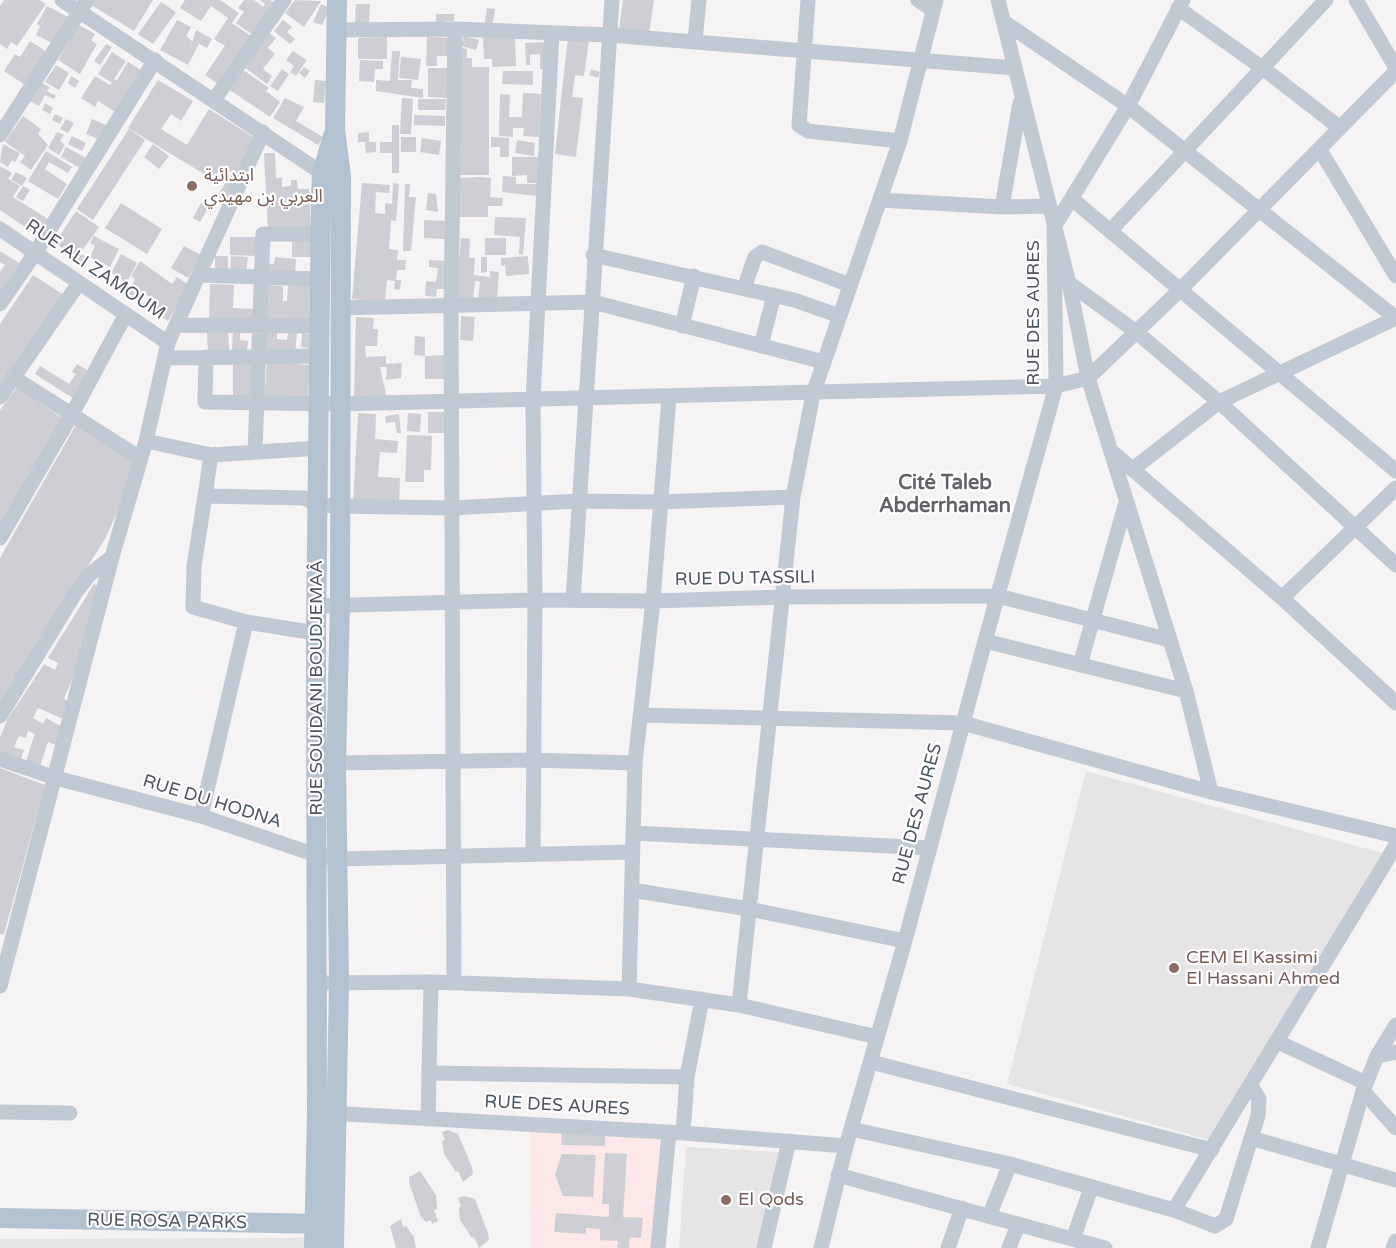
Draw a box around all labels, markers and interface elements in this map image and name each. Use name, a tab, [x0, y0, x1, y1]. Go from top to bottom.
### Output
place label: ابتدائية العربي بن مهيدي	[204, 165, 323, 207]
marker: ابتدائية العربي بن مهيدي	[185, 179, 199, 193]
street label: RUE ALI ZAMOUM	[21, 215, 169, 325]
street label: RUE DES AURES	[1023, 240, 1045, 386]
district label: Cité Taleb Abderrhaman	[879, 472, 1011, 519]
street label: RUE SOUIDANI BOUDJEMAÂ	[306, 560, 328, 816]
street label: RUE DU TASSILI	[675, 567, 815, 591]
street label: RUE DES AURES	[889, 741, 947, 887]
street label: RUE DU HODNA	[140, 771, 284, 833]
place label: CEM El Kassimi El Hassani Ahmed	[1186, 947, 1340, 990]
marker: CEM El Kassimi El Hassani Ahmed	[1167, 961, 1181, 975]
street label: RUE DES AURES	[484, 1091, 630, 1121]
place label: El Qods	[738, 1189, 804, 1211]
marker: El Qods	[719, 1193, 733, 1207]
street label: RUE ROSA PARKS	[87, 1210, 247, 1234]

